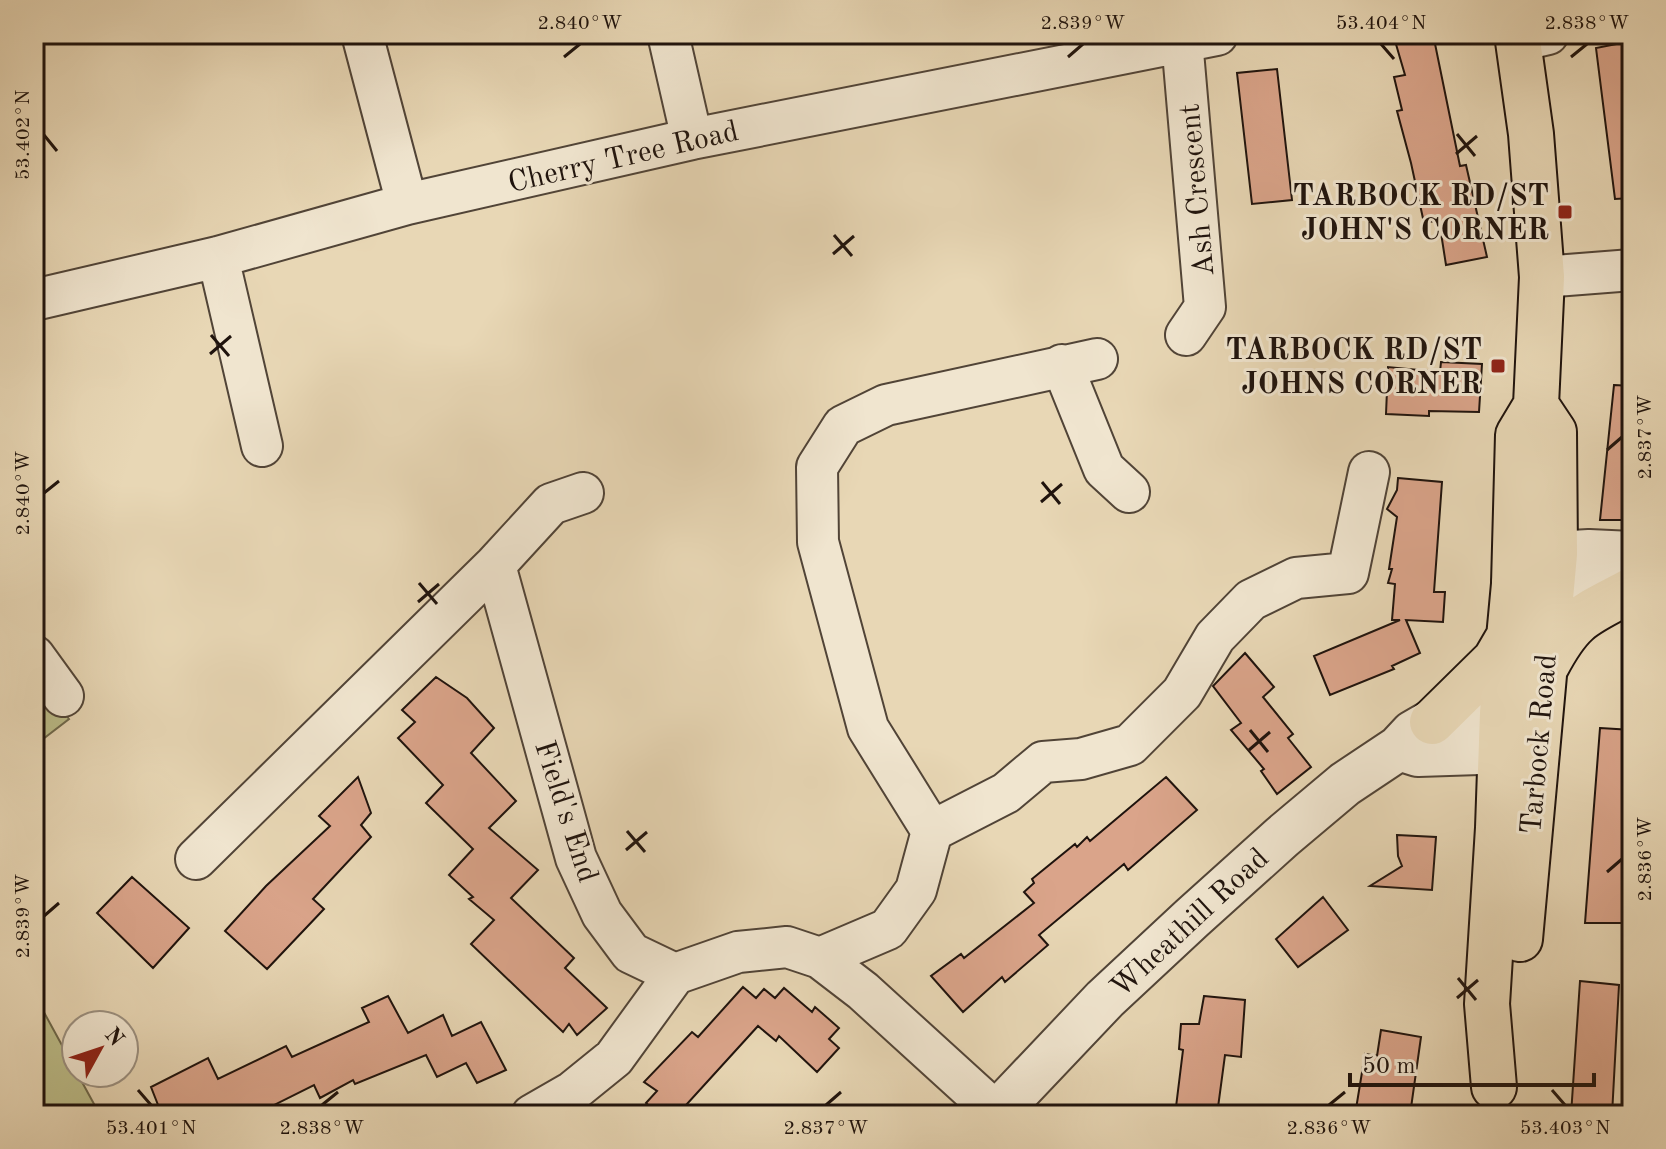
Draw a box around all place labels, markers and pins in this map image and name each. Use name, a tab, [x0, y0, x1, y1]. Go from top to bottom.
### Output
place label: TARBOCK RD/ST JOHN'S CORNER	[1293, 182, 1549, 246]
marker: TARBOCK RD/ST JOHN'S CORNER	[1556, 203, 1574, 221]
place label: TARBOCK RD/ST JOHNS CORNER	[1226, 336, 1482, 400]
marker: TARBOCK RD/ST JOHNS CORNER	[1489, 357, 1507, 375]

